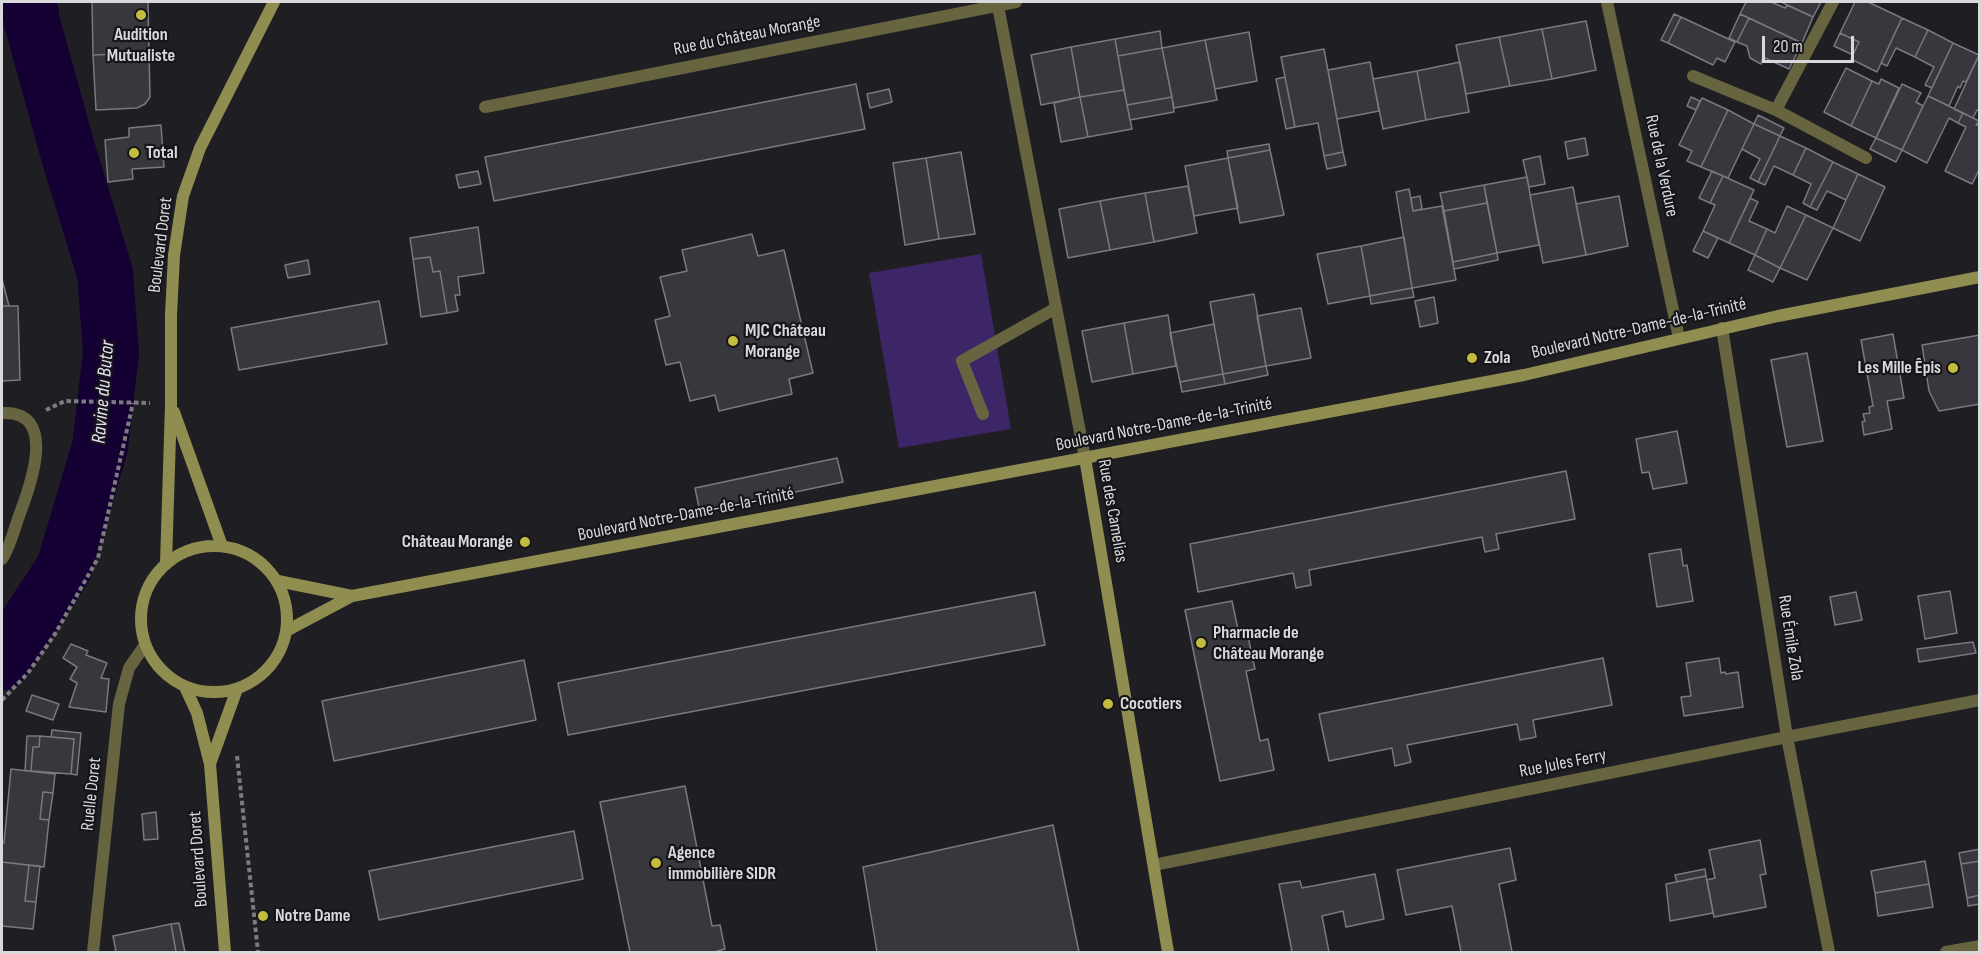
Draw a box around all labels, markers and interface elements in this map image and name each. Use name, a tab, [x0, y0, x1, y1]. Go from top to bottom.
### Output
marker: Audition Mutualiste	[134, 8, 148, 22]
street label: Rue du Château Morange	[672, 11, 822, 61]
place label: Audition Mutualiste	[107, 24, 175, 66]
scale bar	[1765, 24, 1856, 62]
text: 20 m	[1773, 36, 1803, 57]
street label: Rue de la Verdure	[1640, 113, 1682, 219]
place label: Total	[146, 142, 178, 164]
marker: Total	[127, 146, 141, 160]
street label: Boulevard Doret	[144, 196, 178, 294]
street label: Boulevard Notre-Dame-de-la-Trinité	[1529, 294, 1749, 364]
place label: MJC Château Morange	[745, 320, 826, 362]
marker: MJC Château Morange	[726, 334, 740, 348]
water label: Ravine du Butor	[88, 339, 120, 445]
place label: Zola	[1484, 347, 1511, 369]
marker: Zola	[1465, 351, 1479, 365]
place label: Les Mille Êpis	[1858, 357, 1941, 379]
marker: Les Mille Êpis	[1946, 361, 1960, 375]
street label: Boulevard Notre-Dame-de-la-Trinité	[1054, 393, 1274, 457]
street label: Rue des Camelias	[1092, 458, 1132, 564]
street label: Boulevard Notre-Dame-de-la-Trinité	[576, 483, 796, 547]
place label: Château Morange	[402, 531, 513, 553]
marker: Château Morange	[518, 535, 532, 549]
street label: Rue Émile Zola	[1773, 594, 1807, 682]
place label: Pharmacie de Château Morange	[1213, 622, 1324, 664]
marker: Pharmacie de Château Morange	[1194, 636, 1208, 650]
place label: Cocotiers	[1120, 693, 1182, 715]
marker: Cocotiers	[1101, 697, 1115, 711]
street label: Rue Jules Ferry	[1518, 745, 1608, 783]
street label: Ruelle Doret	[77, 756, 107, 832]
street label: Boulevard Doret	[185, 810, 213, 908]
place label: Agence immobilière SIDR	[668, 842, 776, 884]
marker: Agence immobilière SIDR	[649, 856, 663, 870]
place label: Notre Dame	[275, 905, 350, 927]
marker: Notre Dame	[256, 909, 270, 923]

